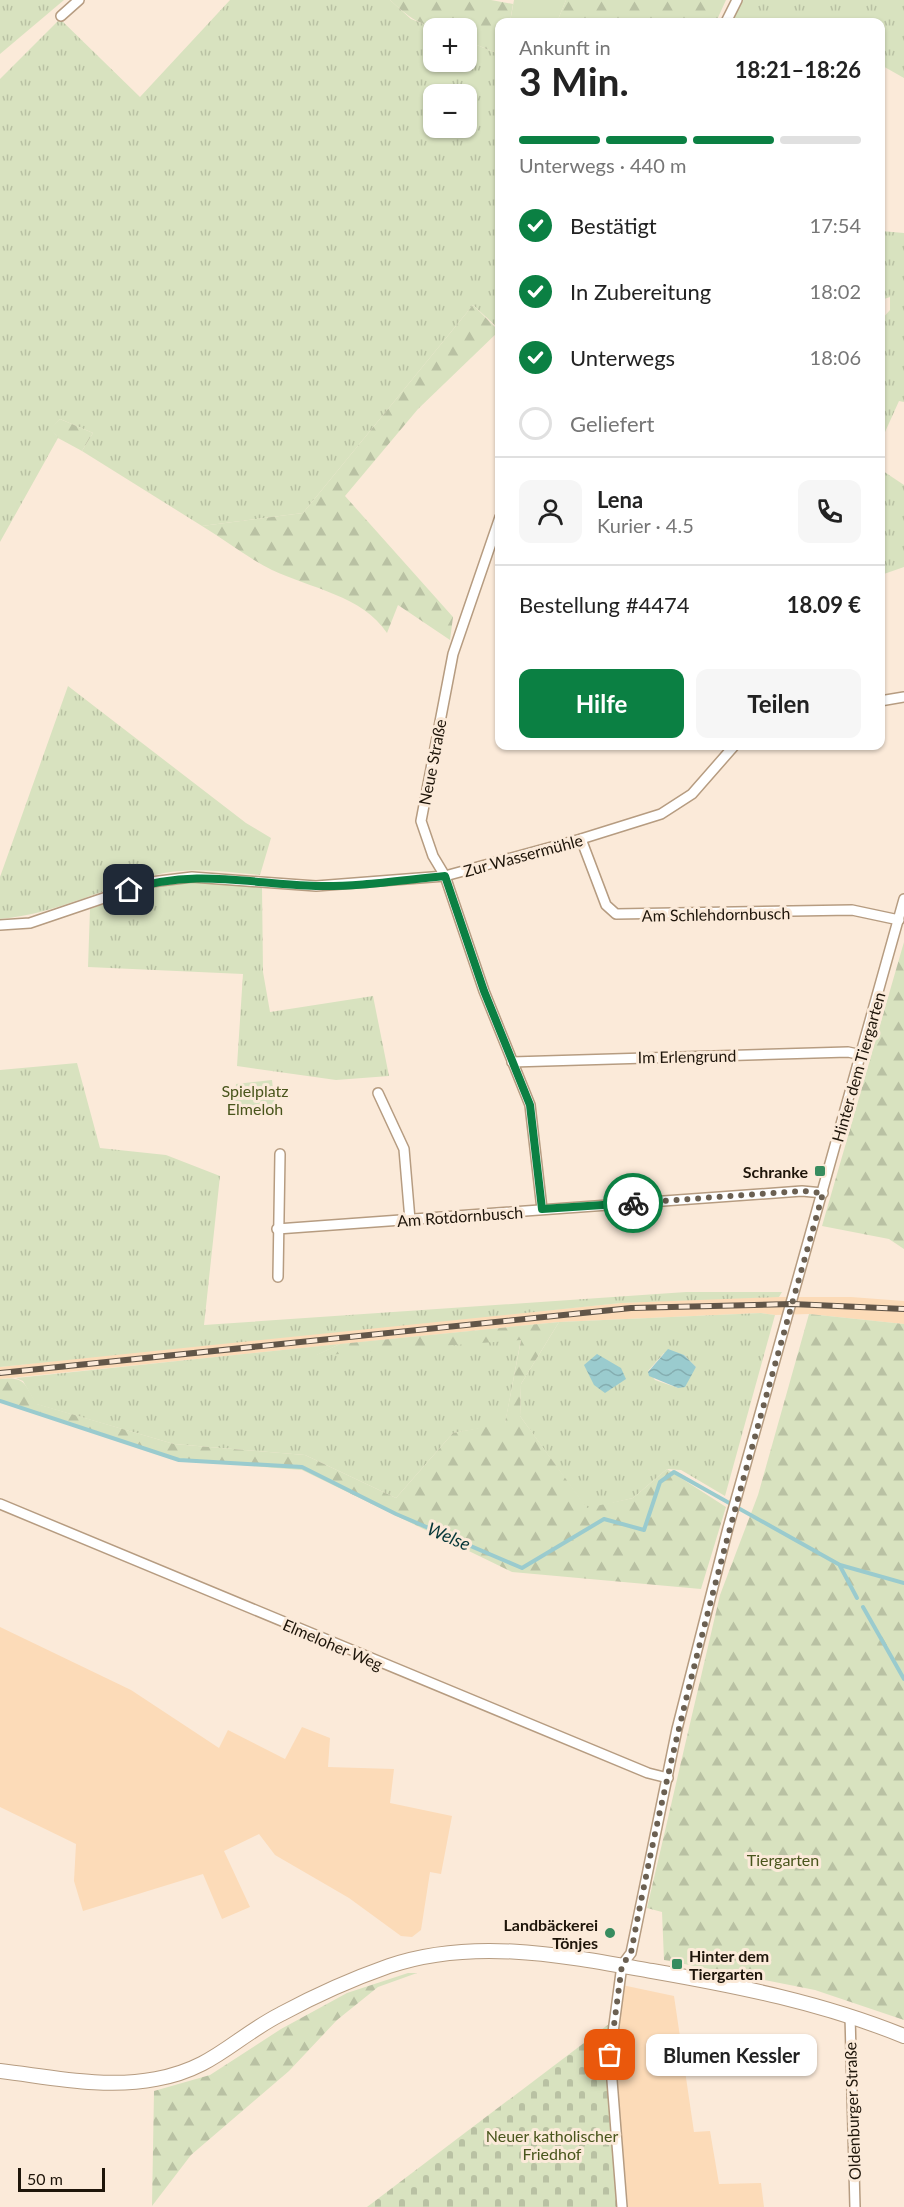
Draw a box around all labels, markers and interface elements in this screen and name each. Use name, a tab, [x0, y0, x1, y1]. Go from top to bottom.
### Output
map controls	[423, 18, 477, 138]
button: +	[423, 18, 477, 72]
text: Ankunft in	[519, 35, 611, 59]
text: 18:21–18:26	[735, 56, 861, 83]
text: 3 Min.	[519, 58, 629, 104]
button: −	[423, 84, 477, 138]
text: Unterwegs · 440 m	[519, 153, 686, 177]
icon: check	[519, 209, 552, 242]
text: Bestätigt	[570, 212, 657, 239]
text: 17:54	[810, 213, 861, 237]
icon: check	[519, 275, 552, 308]
text: In Zubereitung	[570, 278, 711, 305]
text: 18:02	[810, 279, 861, 303]
icon: check	[519, 341, 552, 374]
text: Unterwegs	[570, 344, 675, 371]
text: 18:06	[810, 345, 861, 369]
text: Geliefert	[570, 410, 654, 437]
button: person	[519, 480, 582, 543]
button: phone	[798, 480, 861, 543]
text: Lena	[597, 486, 643, 513]
text: Kurier · 4.5	[597, 513, 694, 537]
text: Bestellung #4474	[519, 591, 689, 618]
text: 18.09 €	[787, 591, 861, 618]
button: Hilfe	[519, 669, 684, 738]
button: Teilen	[696, 669, 861, 738]
street label: Neue Straße	[414, 717, 450, 807]
street label: Zur Wassermühle	[461, 830, 585, 880]
pin	[103, 864, 154, 915]
icon: home	[112, 873, 145, 906]
street label: Am Schlehdornbusch	[642, 903, 790, 925]
street label: Hinter dem Tiergarten	[827, 990, 889, 1144]
street label: Im Erlengrund	[638, 1046, 736, 1066]
park label: Spielplatz Elmeloh	[221, 1081, 289, 1118]
place label: Schranke	[743, 1162, 808, 1181]
marker: Schranke	[813, 1164, 827, 1178]
courier	[603, 1173, 663, 1233]
icon: bike	[617, 1187, 650, 1220]
street label: Am Rotdornbusch	[396, 1202, 524, 1230]
water label: Welse	[424, 1517, 474, 1555]
street label: Elmeloher Weg	[280, 1614, 386, 1674]
park label: Tiergarten	[747, 1850, 819, 1869]
place label: Landbäckerei Tönjes	[504, 1915, 598, 1952]
marker: Landbäckerei Tönjes	[603, 1926, 617, 1940]
place label: Hinter dem Tiergarten	[689, 1946, 769, 1983]
marker: Hinter dem Tiergarten	[670, 1957, 684, 1971]
pin	[584, 2029, 635, 2080]
callout: Blumen Kessler	[646, 2034, 817, 2076]
icon: bag	[593, 2038, 626, 2071]
street label: Oldenburger Straße	[840, 2042, 864, 2180]
text: Blumen Kessler	[663, 2043, 800, 2067]
park label: Neuer katholischer Friedhof	[486, 2126, 618, 2163]
scale bar	[18, 2165, 105, 2192]
text: 50 m	[27, 2169, 63, 2188]

